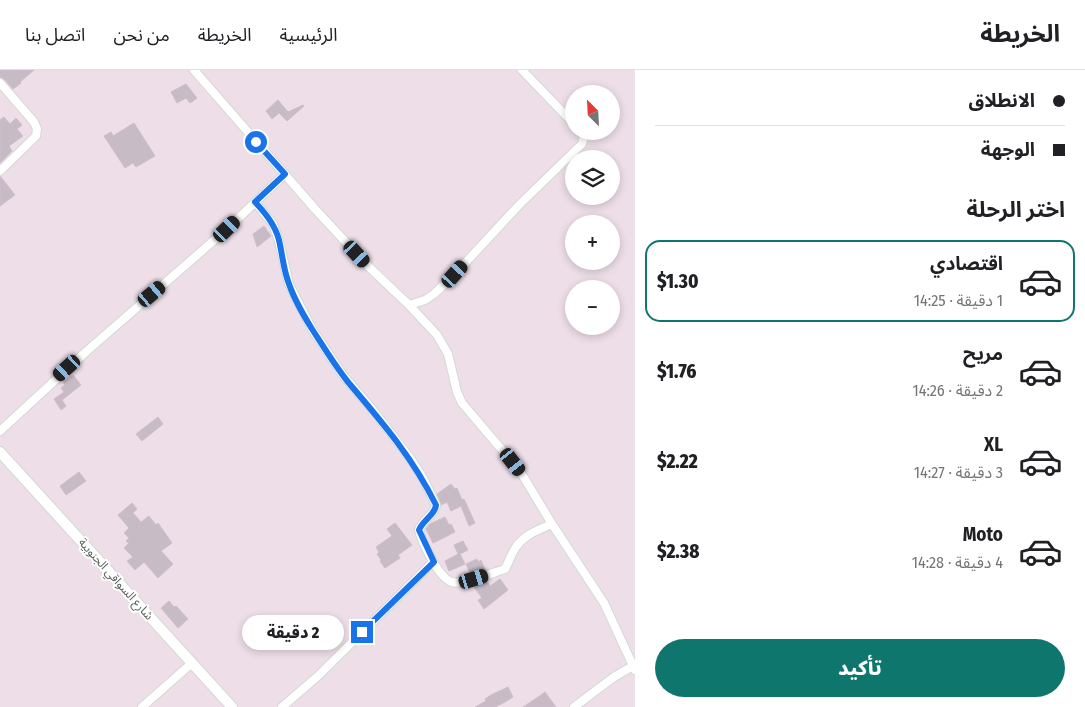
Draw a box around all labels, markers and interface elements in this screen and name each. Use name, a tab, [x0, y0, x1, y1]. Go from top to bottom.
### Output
text: الخريطة	[980, 20, 1060, 48]
text: اتصل بنا	[25, 24, 85, 46]
text: من نحن	[113, 24, 170, 46]
text: الخريطة	[198, 24, 252, 46]
text: الرئيسية	[280, 24, 337, 46]
north arrow	[565, 85, 620, 140]
map controls	[565, 85, 620, 335]
text: الانطلاق	[969, 89, 1035, 112]
route start	[245, 131, 267, 153]
text: الوجهة	[981, 138, 1035, 161]
button: layers	[565, 150, 620, 205]
text: اختر الرحلة	[966, 196, 1065, 223]
car	[210, 213, 243, 245]
button: +	[565, 215, 620, 270]
car	[341, 238, 372, 270]
text: اقتصادي	[930, 252, 1003, 275]
car	[439, 258, 470, 290]
icon: car	[1018, 259, 1063, 304]
text: $1.30	[657, 270, 698, 293]
car	[135, 279, 168, 309]
button: −	[565, 280, 620, 335]
text: 1 دقيقة · 14:25	[914, 291, 1003, 310]
text: مريح	[963, 342, 1003, 365]
icon: car	[1018, 349, 1063, 394]
car	[50, 352, 83, 384]
text: $1.76	[657, 360, 696, 383]
text: 2 دقيقة · 14:26	[912, 381, 1003, 400]
text: XL	[984, 433, 1003, 456]
icon: car	[1018, 439, 1063, 484]
car	[497, 446, 528, 478]
text: $2.22	[657, 450, 698, 473]
text: 3 دقيقة · 14:27	[914, 463, 1003, 482]
text: Moto	[963, 523, 1003, 546]
icon: car	[1018, 529, 1063, 574]
street label: شارع السواقي الجنوبية	[74, 535, 156, 625]
text: $2.38	[657, 540, 699, 563]
text: 4 دقيقة · 14:28	[912, 553, 1003, 572]
car	[457, 567, 490, 591]
callout: 2 دقيقة	[242, 614, 344, 650]
route end	[351, 621, 373, 643]
text: 2 دقيقة	[267, 623, 319, 642]
button: تأكيد	[655, 639, 1065, 697]

